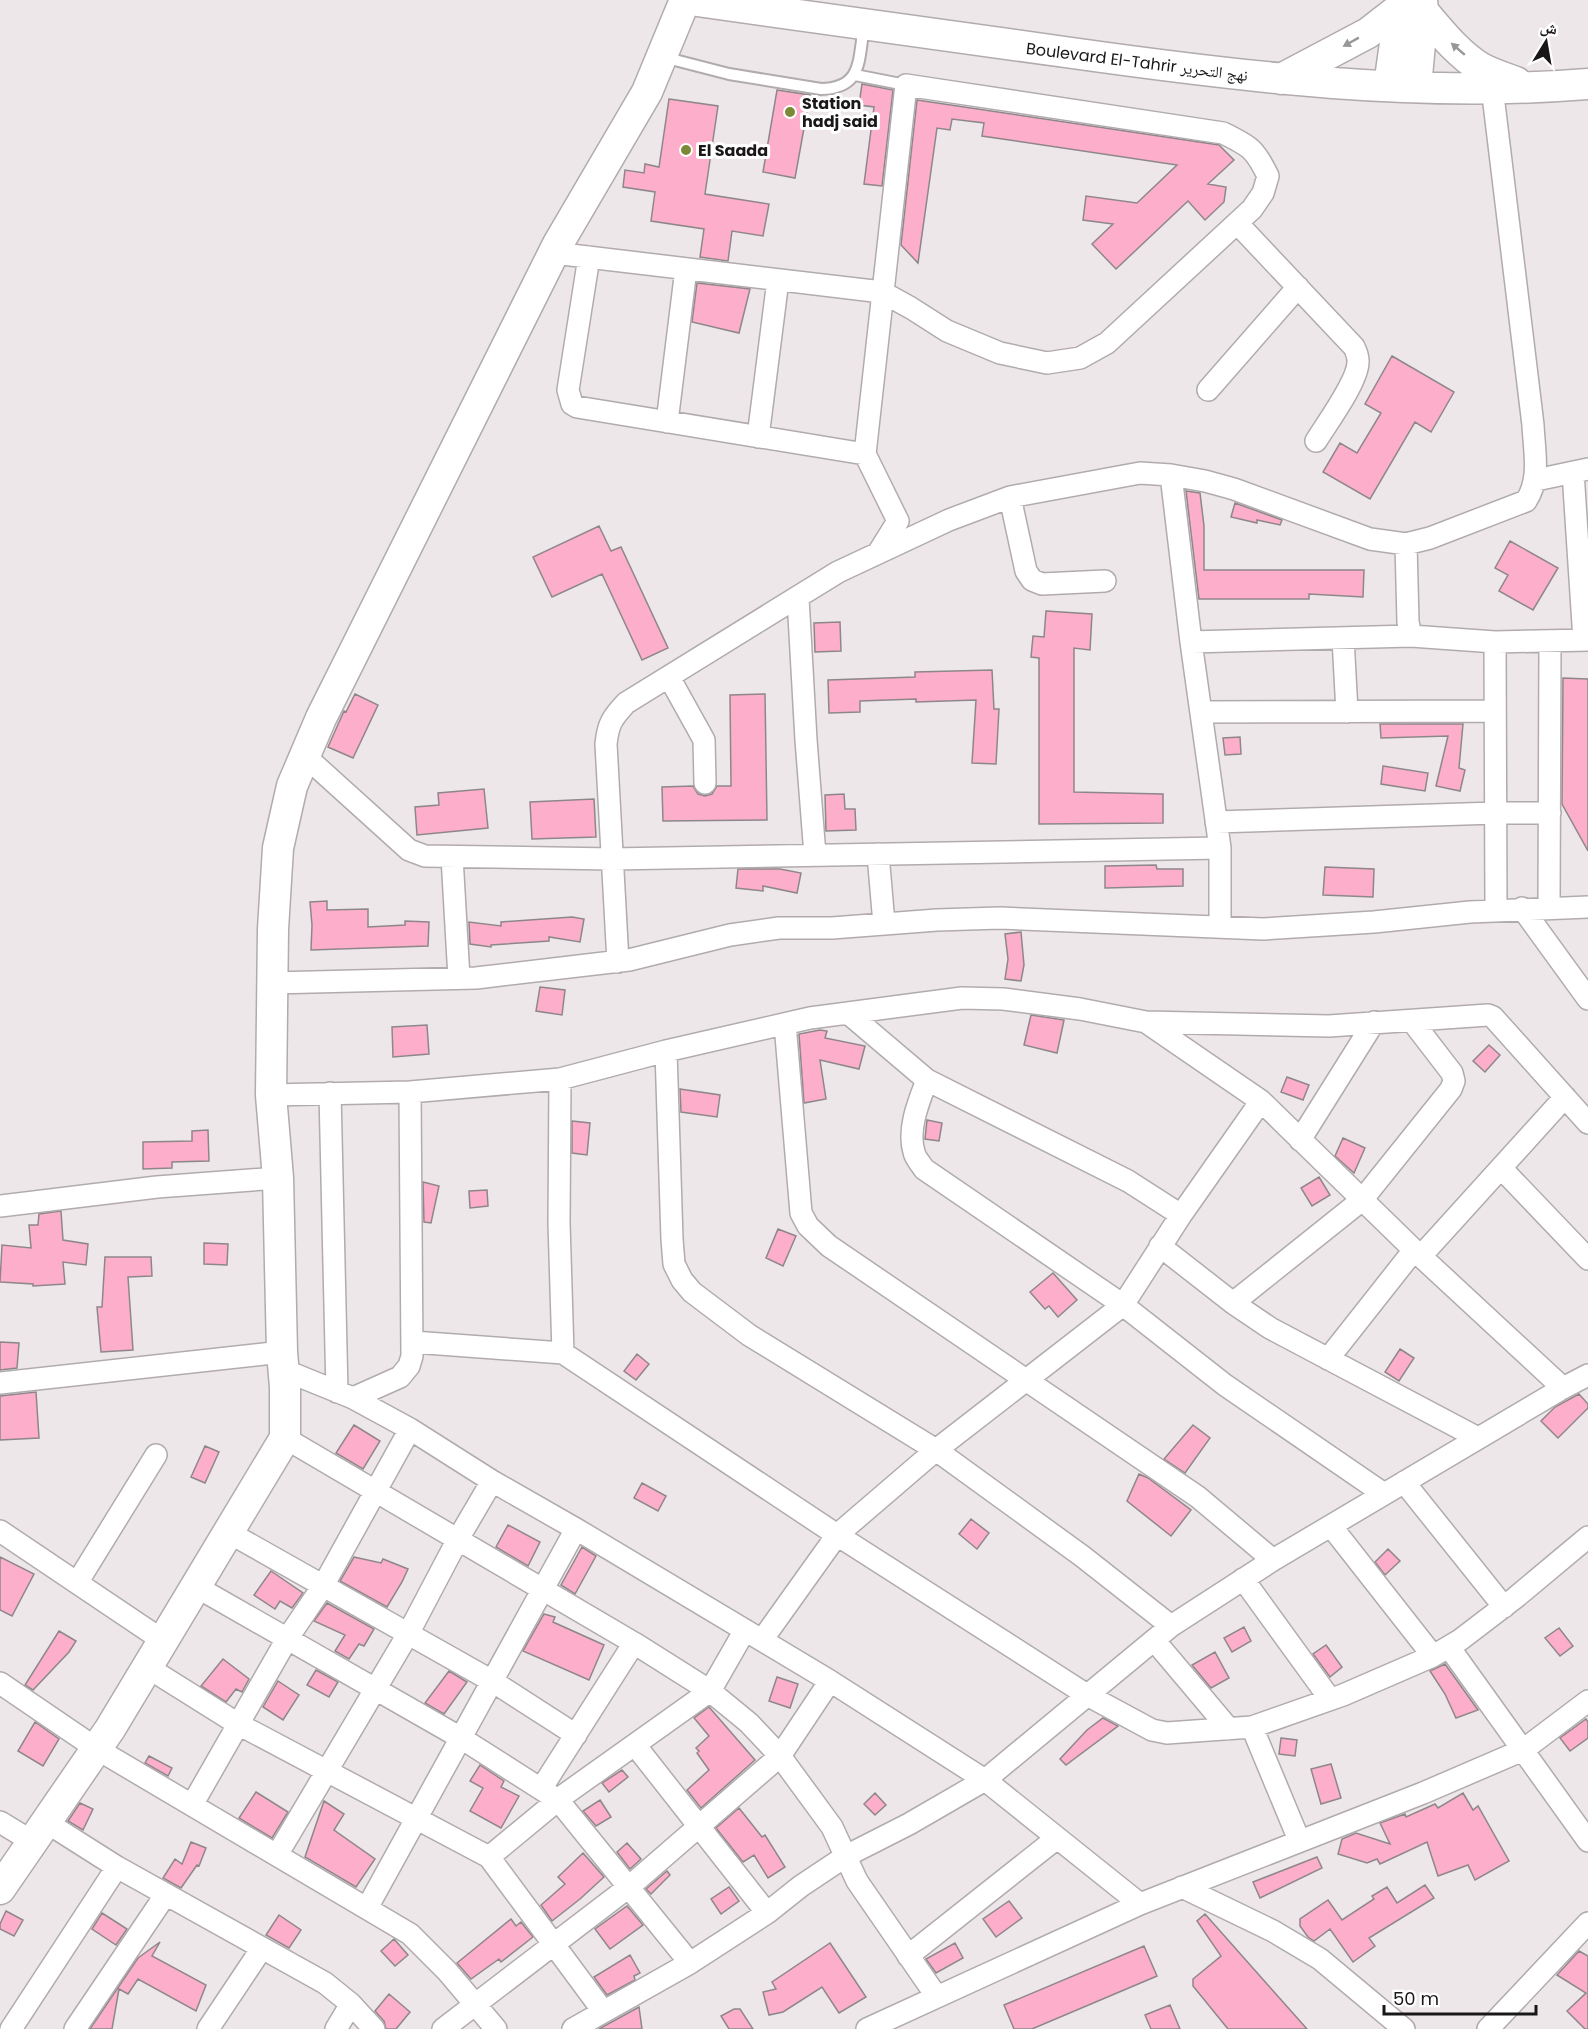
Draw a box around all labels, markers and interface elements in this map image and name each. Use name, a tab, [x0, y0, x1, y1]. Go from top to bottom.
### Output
north arrow	[1516, 12, 1576, 72]
text: ش	[1538, 15, 1559, 41]
street label: Boulevard El-Tahrir نهج التحرير	[1025, 37, 1249, 87]
one-way arrow	[1342, 37, 1359, 47]
one-way arrow	[1451, 43, 1466, 56]
place label: Station hadj said	[802, 92, 878, 133]
marker: Station hadj said	[783, 105, 797, 119]
place label: El Saada	[698, 139, 768, 162]
marker: El Saada	[679, 143, 693, 157]
scale bar	[1384, 1978, 1536, 2016]
text: 50 m	[1393, 1986, 1439, 2011]

